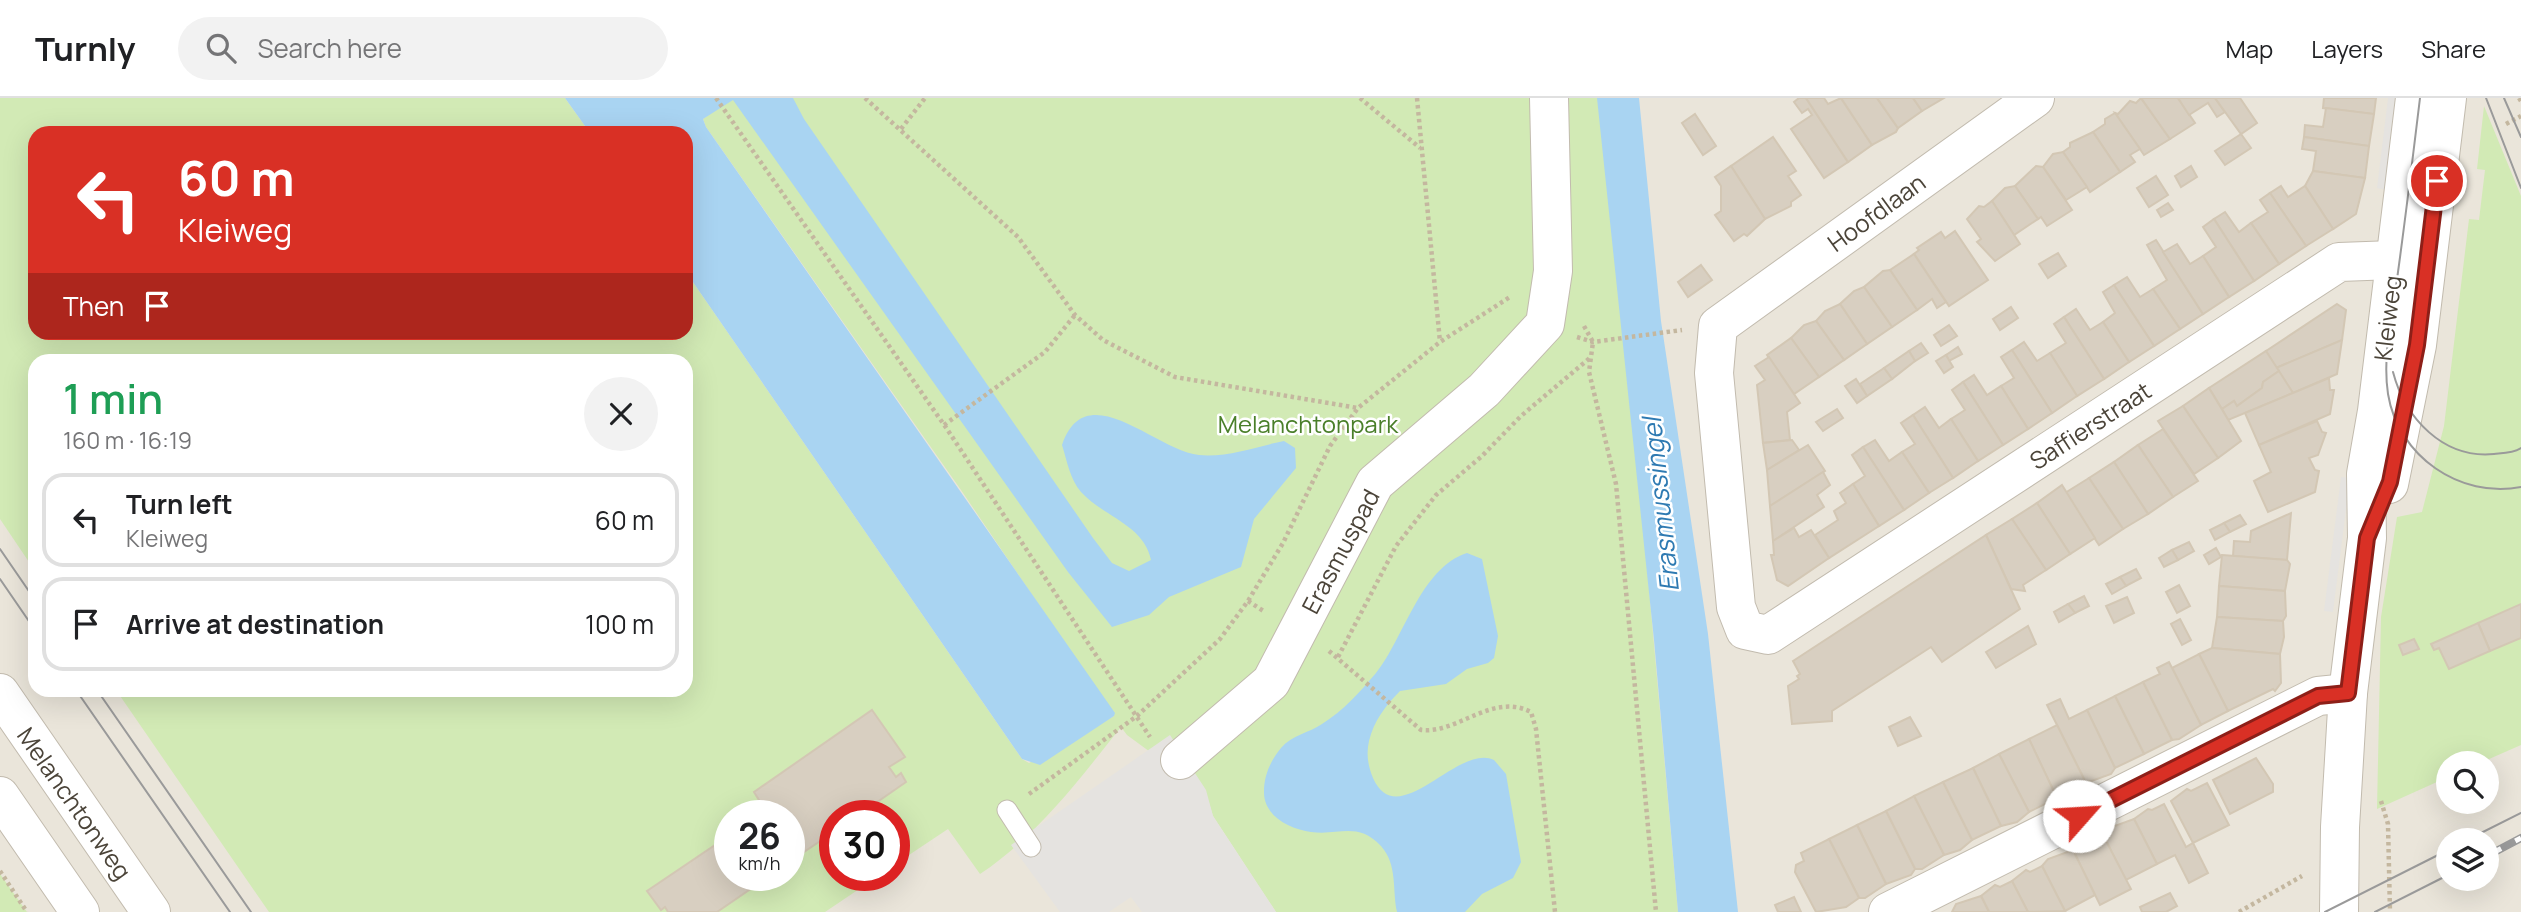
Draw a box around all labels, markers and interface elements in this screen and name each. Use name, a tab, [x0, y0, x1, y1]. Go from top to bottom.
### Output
search box	[178, 17, 668, 80]
text: Turnly	[35, 26, 136, 71]
icon: search	[202, 29, 240, 67]
text: Search here	[258, 30, 402, 66]
text: Map	[2226, 32, 2273, 65]
text: Layers	[2311, 32, 2383, 65]
text: Share	[2421, 32, 2486, 65]
text: 60 m	[178, 144, 295, 211]
pin	[2407, 151, 2467, 211]
icon: left	[63, 154, 154, 245]
icon: arrive	[2418, 162, 2456, 200]
street label: Hoofdlaan	[1820, 165, 1932, 259]
text: Kleiweg	[178, 208, 292, 252]
street label: Kleiweg	[2365, 273, 2409, 363]
icon: arrive	[138, 287, 176, 325]
text: Then	[63, 288, 124, 324]
text: 1 min	[63, 369, 163, 427]
street label: Saffierstraat	[2023, 373, 2157, 477]
button: close	[584, 377, 658, 451]
park label: Melanchtonpark	[1218, 407, 1399, 440]
water label: Erasmussingel	[1633, 413, 1687, 594]
text: 160 m · 16:19	[63, 424, 192, 456]
street label: Erasmuspad	[1293, 483, 1387, 619]
text: Turn left	[126, 486, 233, 522]
icon: left	[67, 501, 105, 539]
text: 60 m	[595, 502, 654, 538]
text: Kleiweg	[126, 522, 208, 554]
icon: arrive	[67, 605, 105, 643]
text: Arrive at destination	[126, 606, 384, 642]
text: 100 m	[585, 606, 654, 642]
street label: Melanchtonweg	[10, 720, 140, 886]
map controls	[2436, 751, 2499, 891]
button: search	[2436, 751, 2499, 814]
position arrow	[2042, 779, 2116, 853]
speed limit sign: 30	[819, 800, 910, 891]
text: 26	[738, 812, 781, 860]
button: layers	[2436, 828, 2499, 891]
text: km/h	[739, 851, 780, 875]

